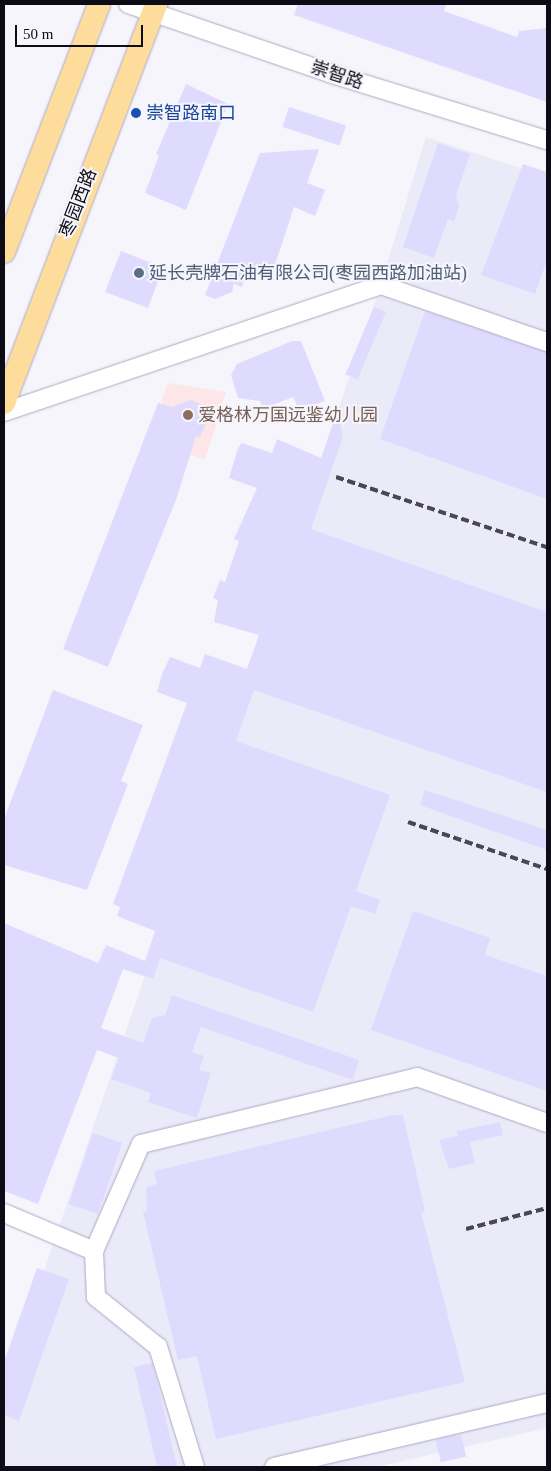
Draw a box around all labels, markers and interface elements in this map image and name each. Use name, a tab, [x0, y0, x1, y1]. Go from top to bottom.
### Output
scale bar	[18, 15, 145, 47]
text: 50 m	[23, 26, 53, 42]
street label: 崇智路	[308, 56, 366, 94]
place label: 崇智路南口	[146, 102, 236, 124]
marker: 崇智路南口	[130, 107, 142, 119]
street label: 枣园西路	[55, 166, 101, 240]
place label: 延长壳牌石油有限公司(枣园西路加油站)	[149, 262, 467, 284]
marker: 延长壳牌石油有限公司(枣园西路加油站)	[133, 267, 145, 279]
place label: 爱格林万国远鉴幼儿园	[198, 404, 378, 426]
marker: 爱格林万国远鉴幼儿园	[182, 409, 194, 421]

